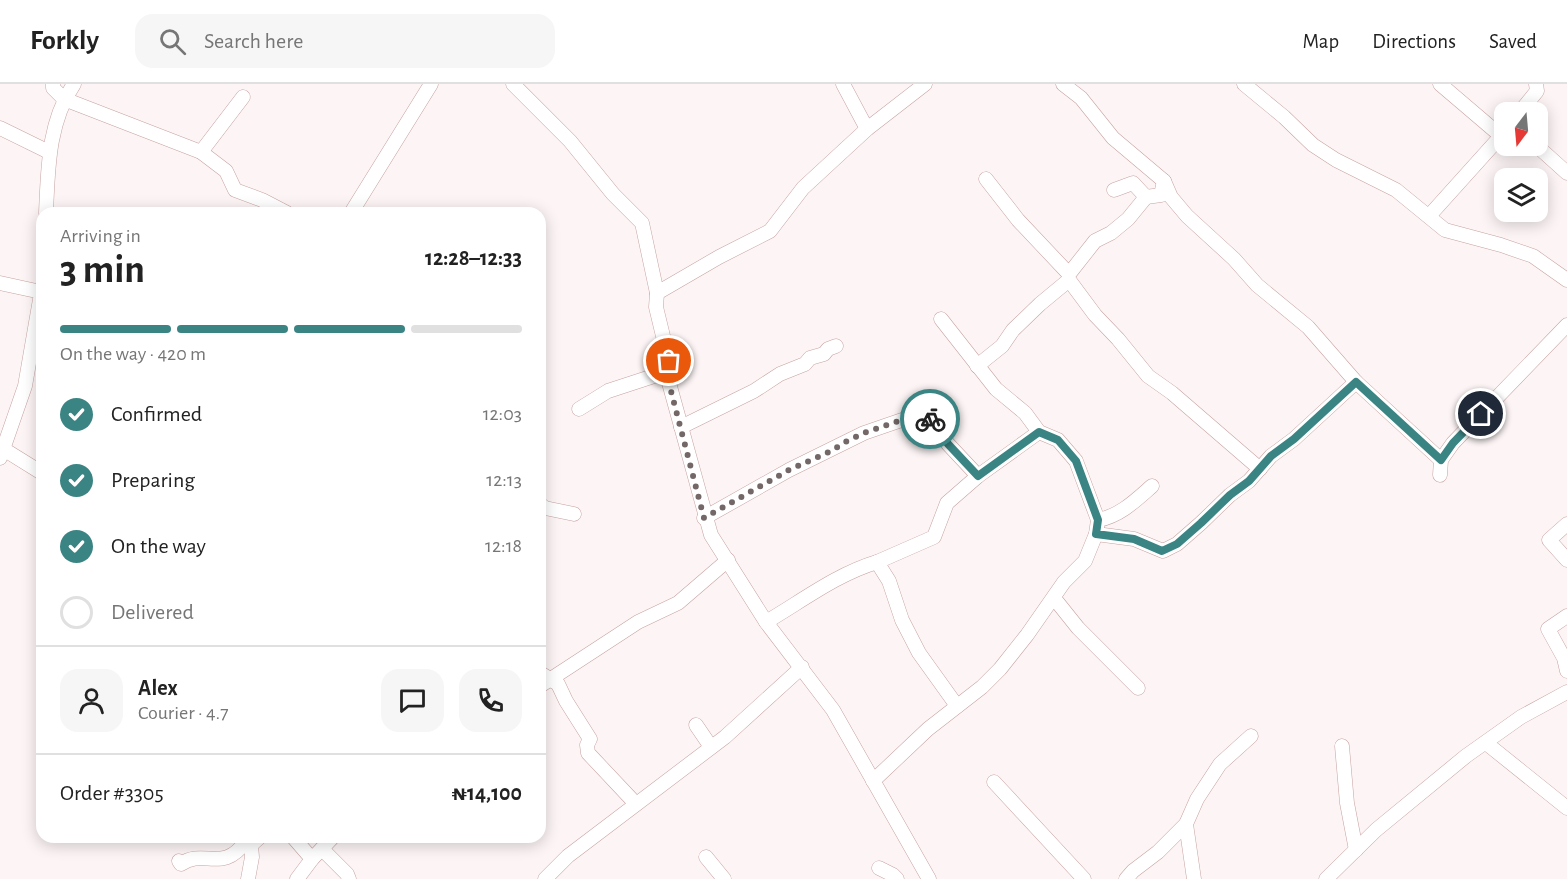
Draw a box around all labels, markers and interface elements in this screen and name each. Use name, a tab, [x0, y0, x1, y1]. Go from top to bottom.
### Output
search box	[135, 14, 555, 68]
icon: search	[156, 25, 189, 58]
text: Forkly	[30, 27, 99, 55]
text: Search here	[204, 30, 303, 52]
text: Map	[1303, 31, 1339, 52]
text: Directions	[1372, 31, 1456, 52]
text: Saved	[1489, 31, 1537, 52]
north arrow	[1494, 102, 1548, 156]
map controls	[1494, 102, 1548, 222]
button: layers	[1494, 168, 1548, 222]
text: Arriving in	[60, 226, 141, 246]
text: 12:28–12:33	[425, 247, 522, 269]
text: 3 min	[60, 251, 145, 290]
pin	[643, 335, 694, 386]
text: On the way · 420 m	[60, 344, 206, 364]
icon: bag	[652, 344, 685, 377]
pin	[1455, 388, 1506, 439]
courier	[900, 389, 960, 449]
icon: home	[1464, 397, 1497, 430]
icon: check	[60, 398, 93, 431]
text: Confirmed	[111, 403, 202, 425]
icon: bike	[914, 403, 947, 436]
text: 12:03	[483, 404, 522, 424]
icon: check	[60, 464, 93, 497]
text: Preparing	[111, 469, 195, 491]
text: 12:13	[486, 470, 522, 490]
icon: check	[60, 530, 93, 563]
text: On the way	[111, 535, 206, 557]
text: 12:18	[485, 536, 522, 556]
text: Delivered	[111, 601, 194, 623]
button: person	[60, 669, 123, 732]
button: chat	[381, 669, 444, 732]
button: phone	[459, 669, 522, 732]
text: Alex	[138, 677, 178, 699]
text: Courier · 4.7	[138, 703, 229, 723]
text: Order #3305	[60, 782, 164, 804]
text: ₦14,100	[452, 782, 522, 804]

